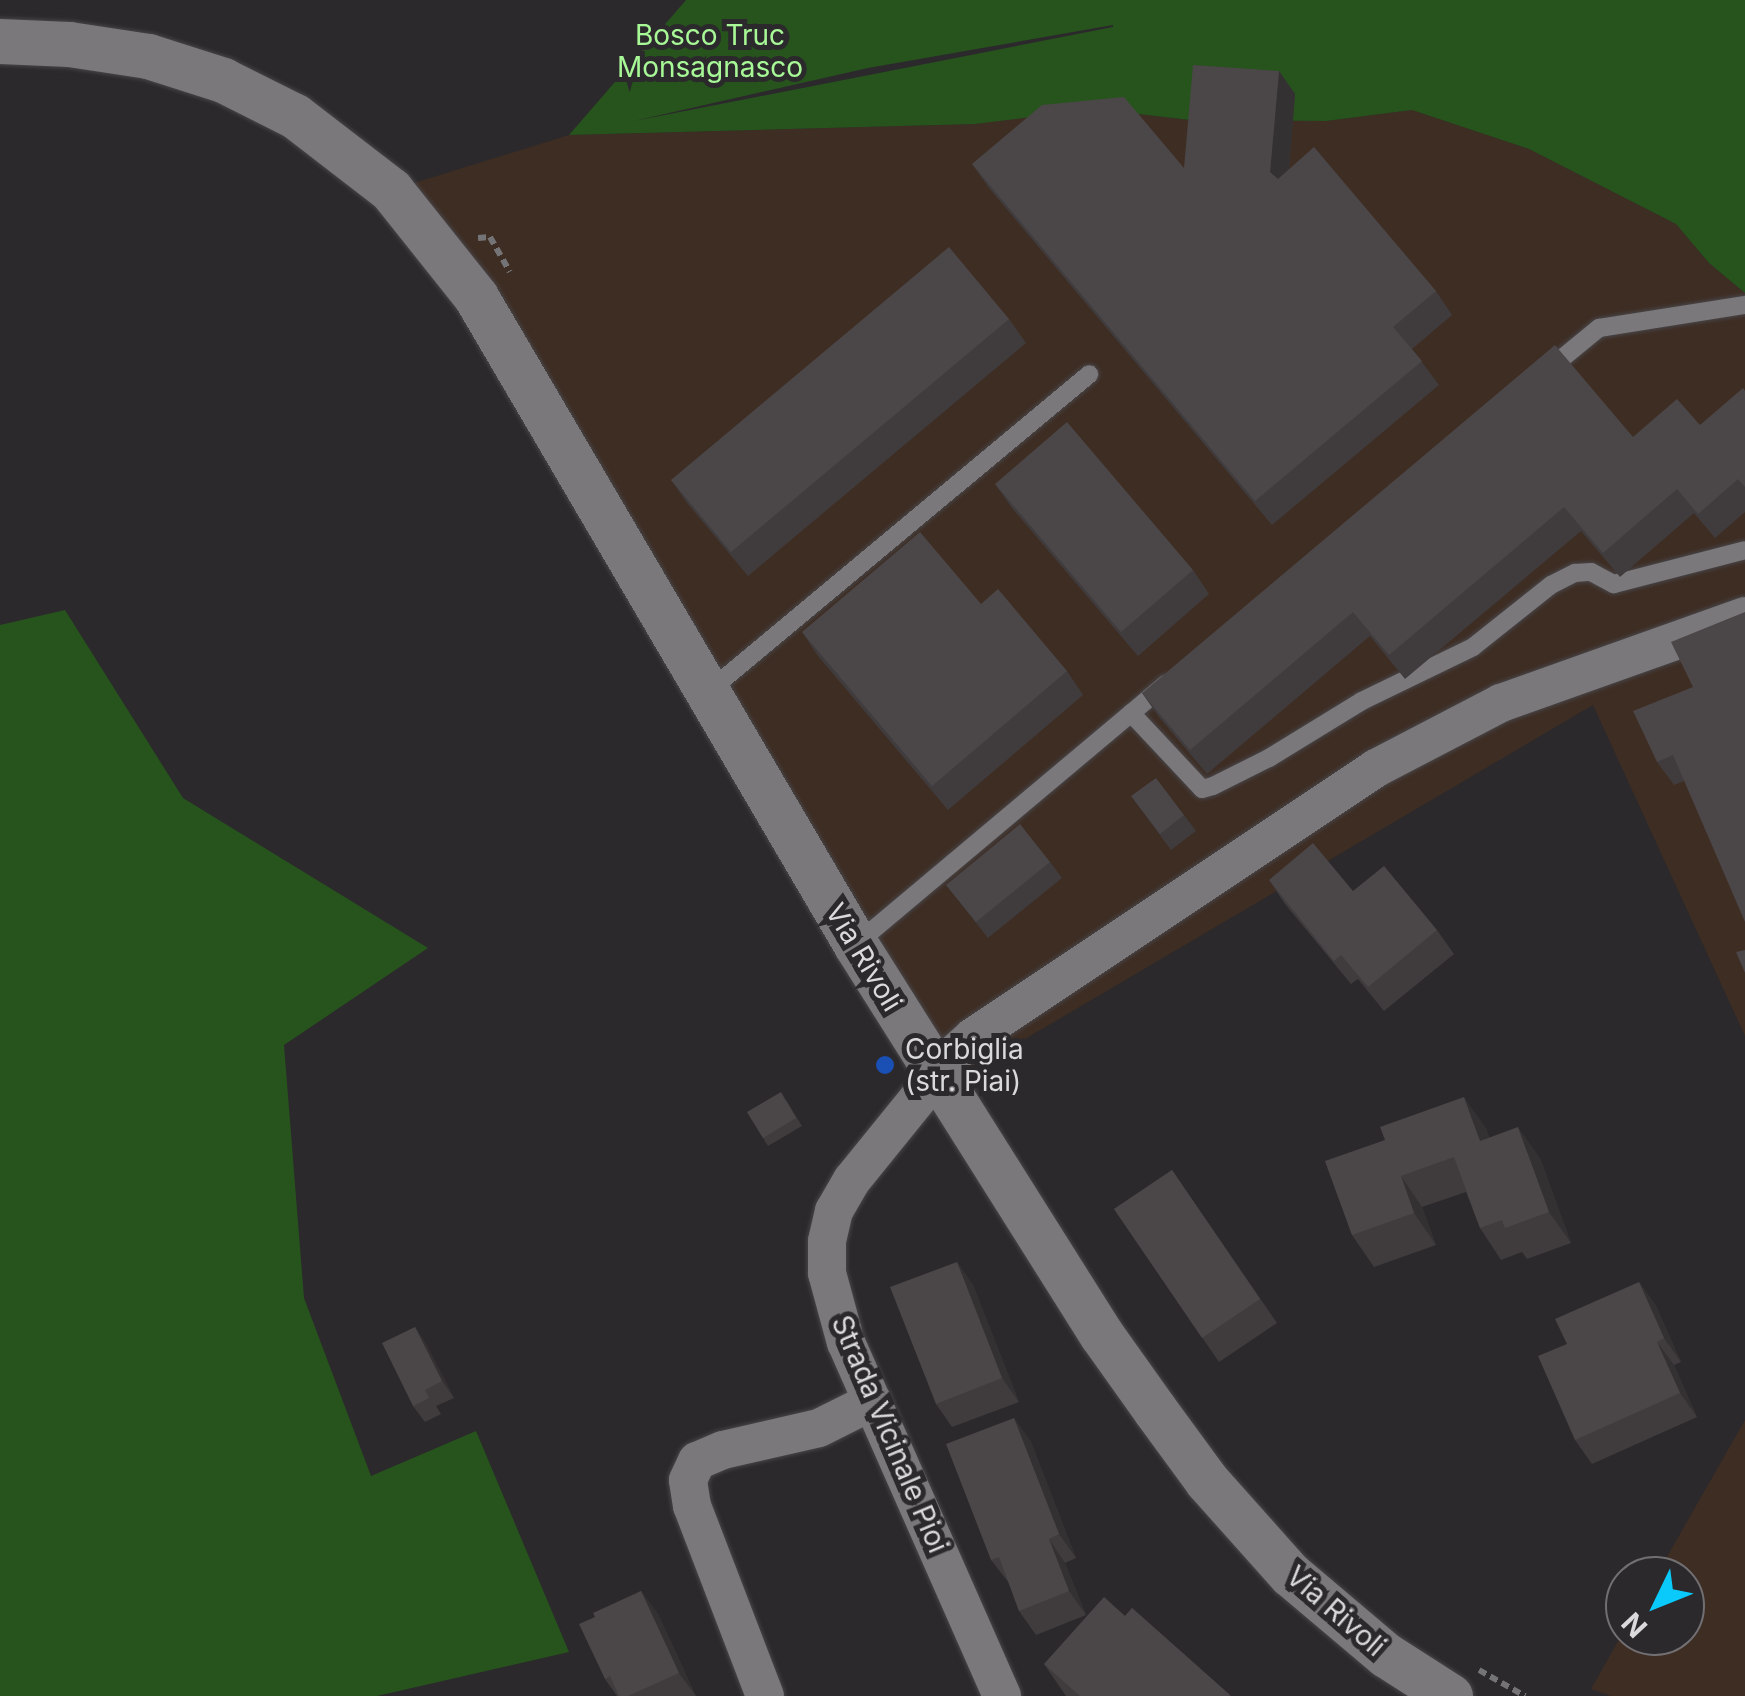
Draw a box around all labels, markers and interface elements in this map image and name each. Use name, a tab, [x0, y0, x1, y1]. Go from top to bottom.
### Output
park label: Bosco Truc Monsagnasco	[617, 18, 803, 84]
street label: Via Rivoli	[819, 897, 909, 1017]
place label: Corbiglia (str. Piai)	[905, 1032, 1024, 1098]
marker: Corbiglia (str. Piai)	[874, 1054, 896, 1076]
street label: Strada Vicinale Pioi	[825, 1310, 955, 1558]
north arrow	[1605, 1556, 1705, 1656]
street label: Via Rivoli	[1280, 1559, 1392, 1663]
text: N	[1615, 1606, 1654, 1644]

